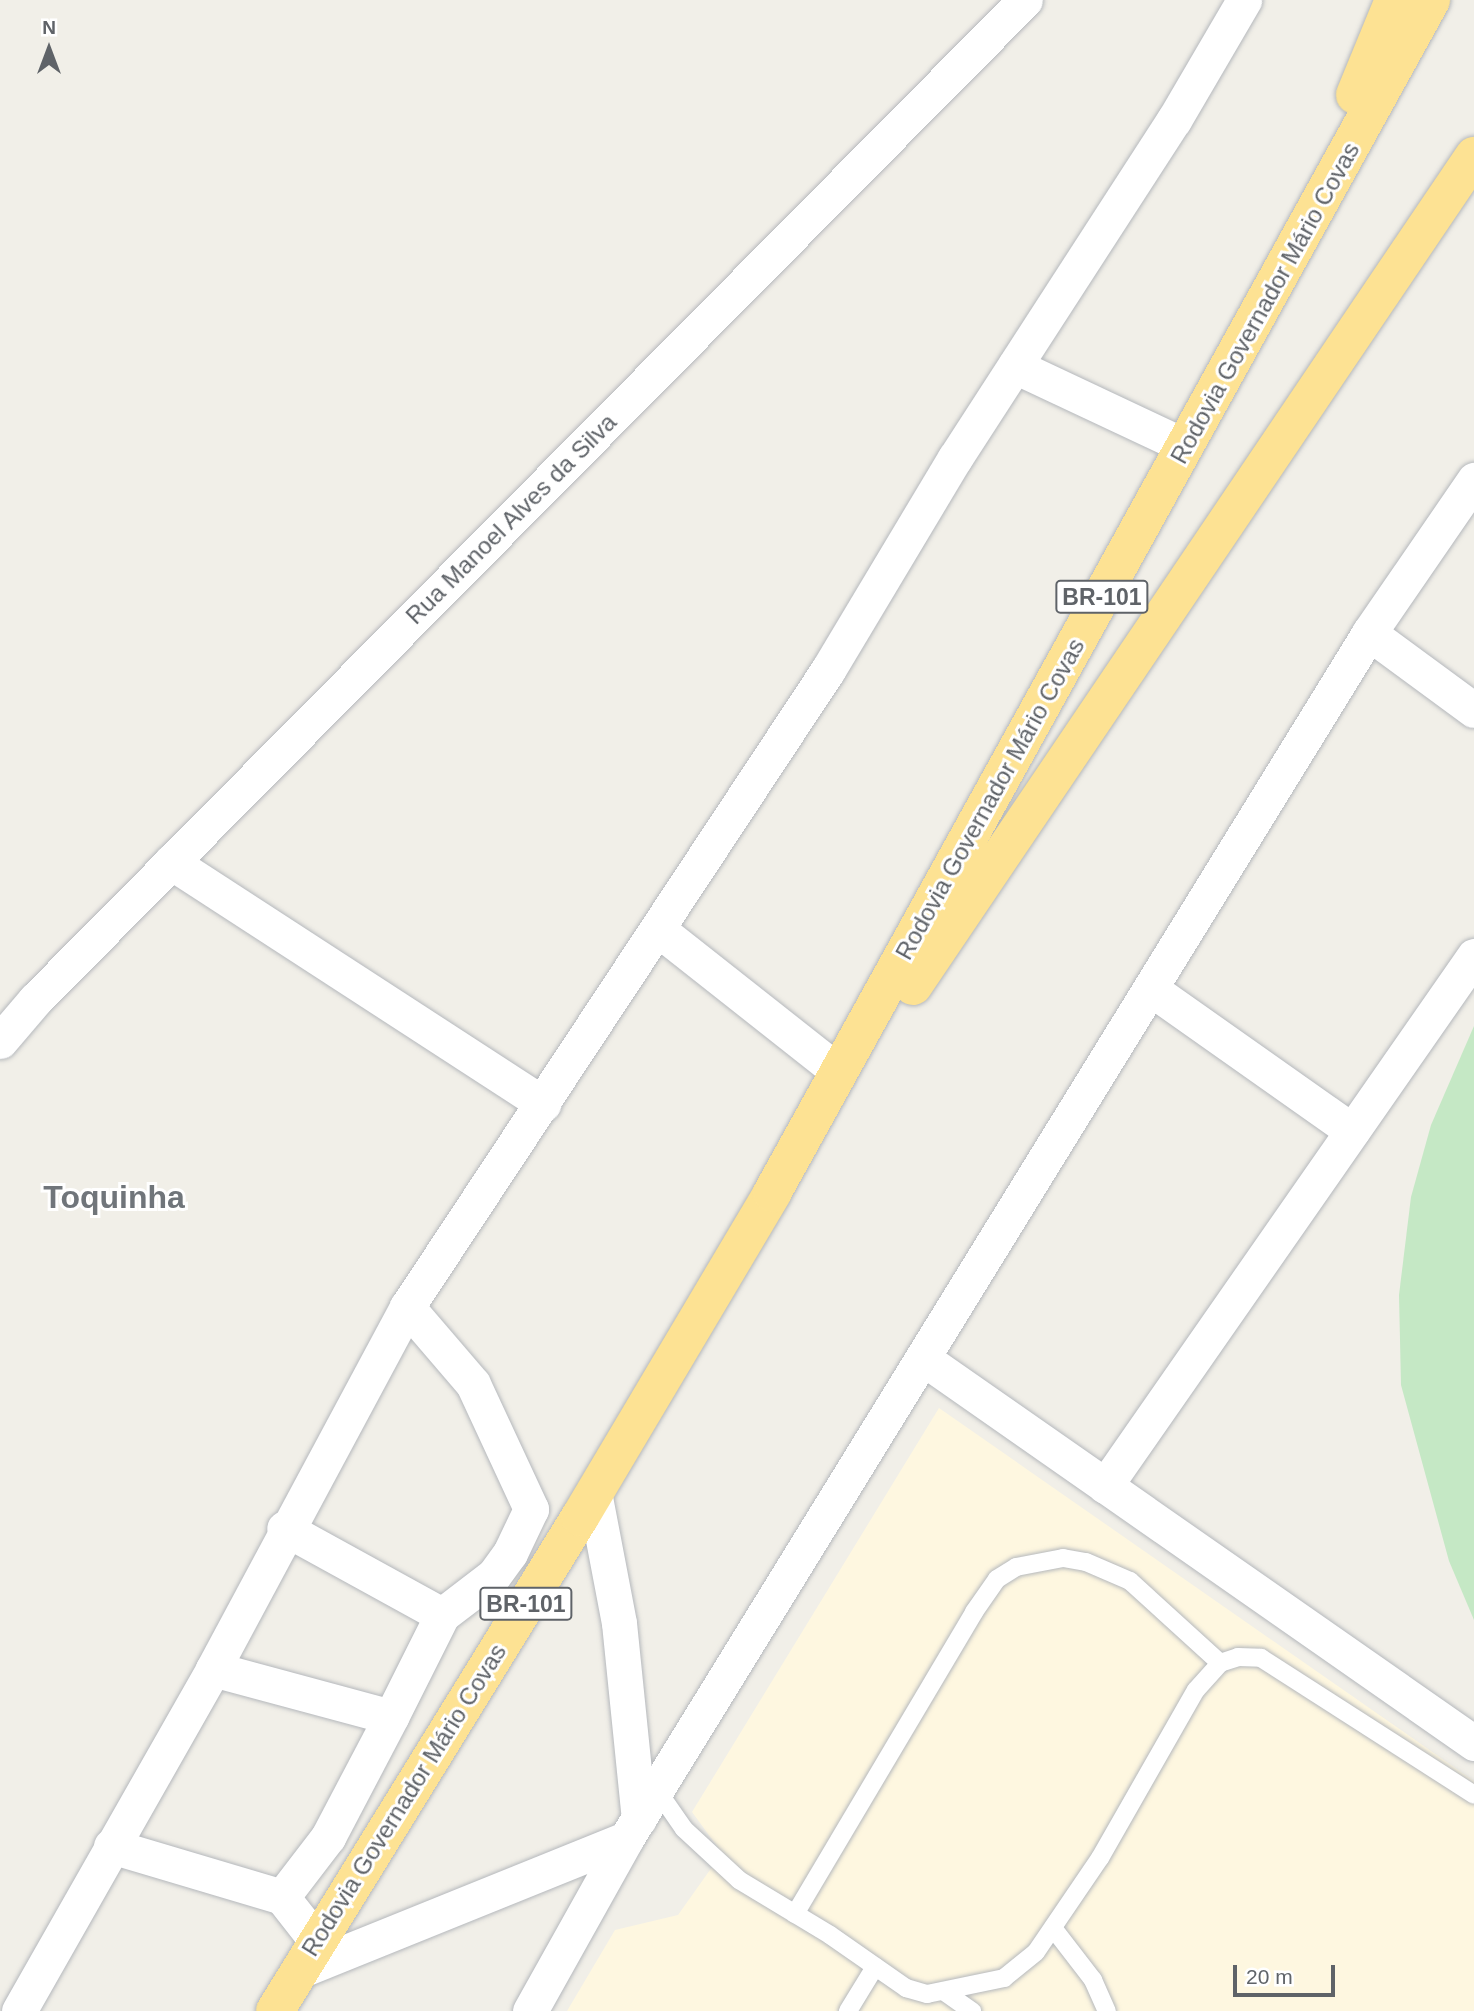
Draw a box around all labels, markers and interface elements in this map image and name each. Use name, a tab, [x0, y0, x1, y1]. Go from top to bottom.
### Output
north arrow	[14, 14, 84, 84]
text: N	[42, 17, 56, 38]
street label: Rodovia Governador Mário Covas	[1164, 137, 1366, 469]
street label: Rua Manoel Alves da Silva	[399, 407, 623, 631]
road number: BR-101	[1055, 578, 1149, 617]
street label: Rodovia Governador Mário Covas	[889, 633, 1091, 965]
district label: Toquinha	[43, 1178, 185, 1216]
road number: BR-101	[479, 1584, 573, 1624]
street label: Rodovia Governador Mário Covas	[296, 1639, 512, 1961]
scale bar	[1236, 1952, 1338, 1996]
text: 20 m	[1246, 1965, 1293, 1988]

